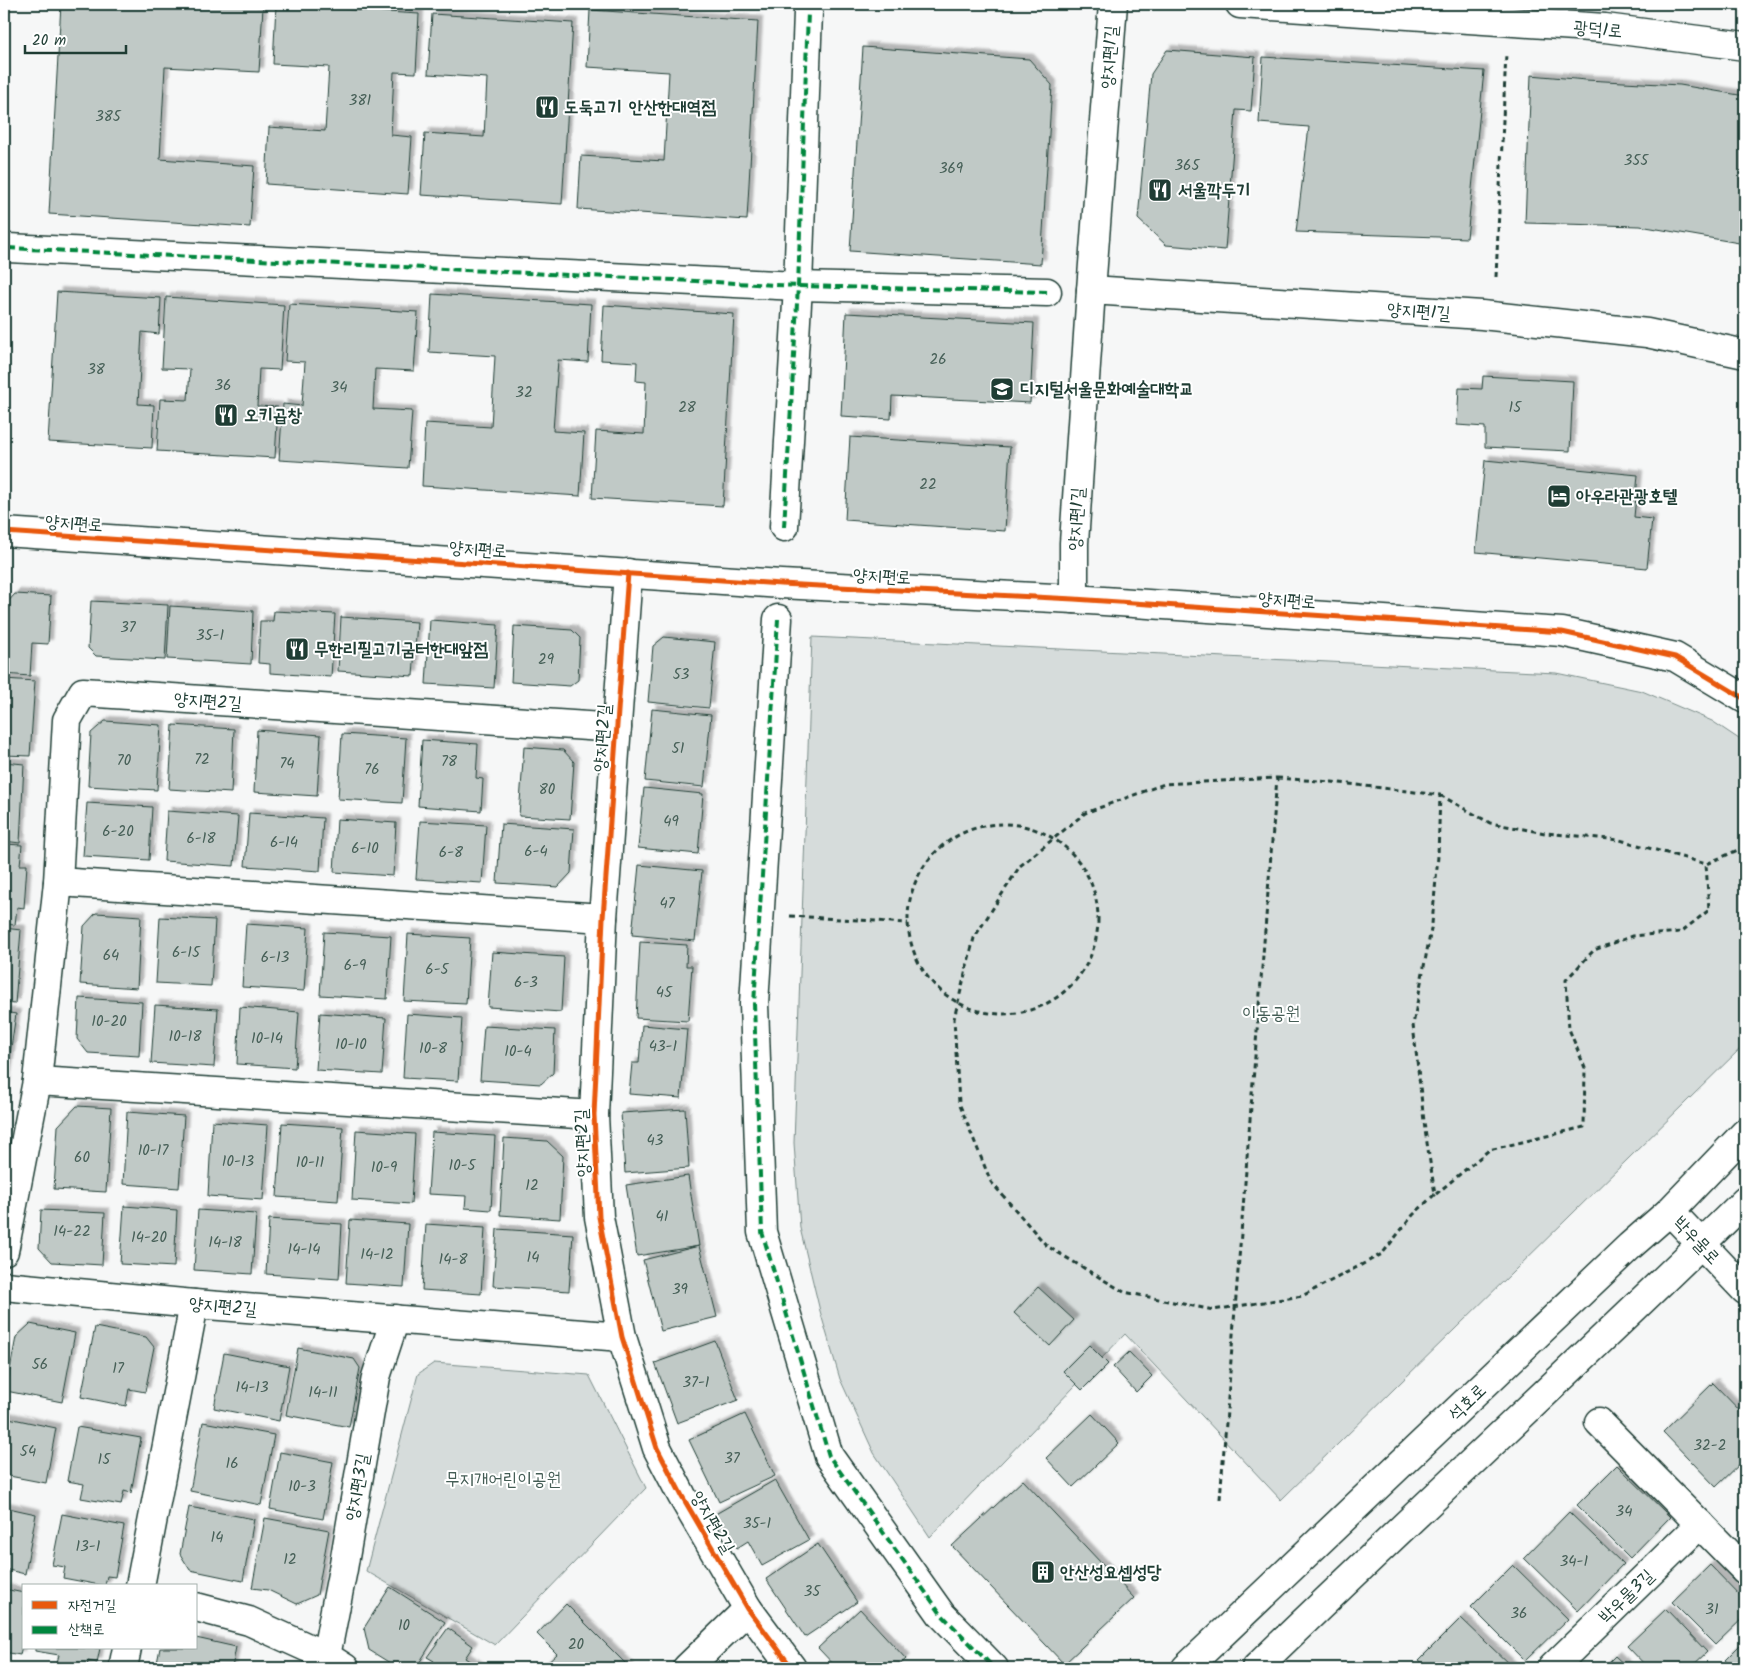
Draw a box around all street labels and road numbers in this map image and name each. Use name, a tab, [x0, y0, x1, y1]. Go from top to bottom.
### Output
street label: 광덕1로	[1572, 14, 1624, 47]
street label: 양지편1길	[1094, 24, 1127, 90]
street label: 양지편1길	[1386, 296, 1452, 329]
street label: 양지편1길	[1061, 486, 1094, 552]
street label: 양지편로	[44, 508, 104, 541]
street label: 양지편로	[448, 534, 508, 567]
street label: 양지편로	[852, 562, 912, 593]
street label: 양지편로	[1257, 585, 1317, 618]
street label: 양지편2길	[173, 686, 244, 719]
street label: 양지편2길	[587, 702, 620, 773]
street label: 양지편2길	[568, 1108, 599, 1178]
street label: 박우물로	[1666, 1210, 1726, 1272]
street label: 양지편2길	[188, 1290, 259, 1325]
street label: 석호로	[1442, 1378, 1494, 1429]
street label: 양지편3길	[338, 1451, 379, 1523]
street label: 양지편2길	[682, 1486, 742, 1560]
street label: 박우물3길	[1592, 1563, 1662, 1631]

